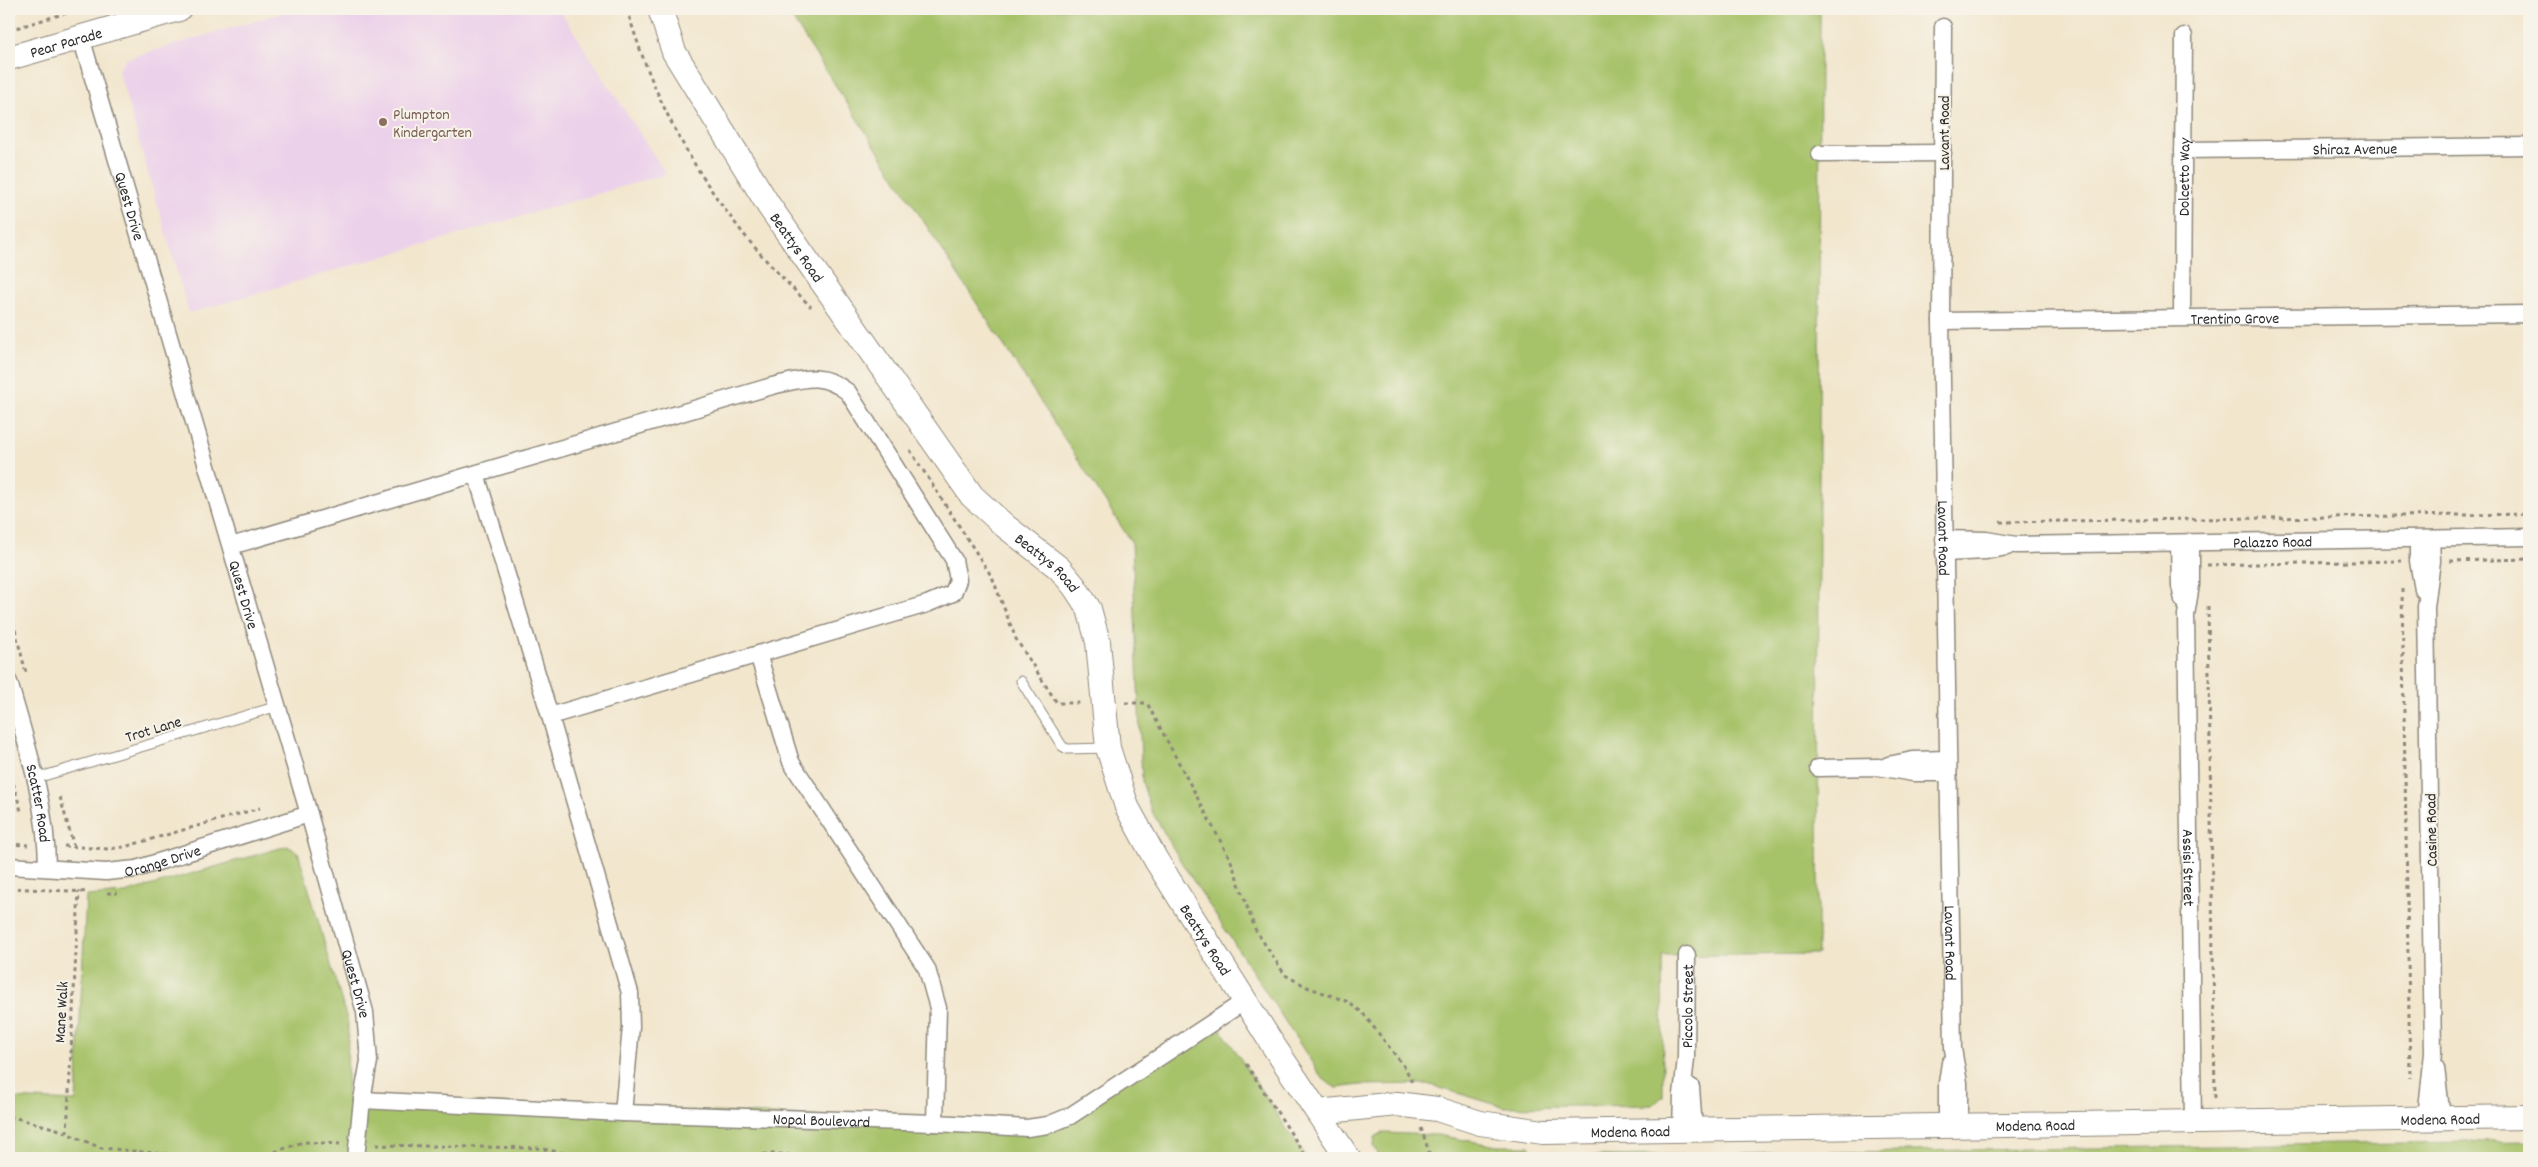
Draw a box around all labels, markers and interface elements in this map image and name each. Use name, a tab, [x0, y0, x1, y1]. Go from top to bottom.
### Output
street label: Pear Parade	[28, 23, 105, 65]
street label: Lavant Road	[1934, 95, 1957, 171]
place label: Plumpton Kindergarten	[393, 104, 472, 145]
marker: Plumpton Kindergarten	[377, 116, 389, 128]
street label: Dolcetto Way	[2174, 137, 2197, 216]
street label: Shiraz Avenue	[2313, 139, 2397, 162]
street label: Quest Drive	[107, 170, 149, 244]
street label: Beattys Road	[763, 209, 828, 288]
street label: Trentino Grove	[2191, 308, 2280, 332]
street label: Lavant Road	[1930, 500, 1954, 576]
street label: Beattys Road	[1009, 529, 1084, 598]
street label: Palazzo Road	[2233, 531, 2312, 556]
street label: Quest Drive	[221, 558, 263, 632]
street label: Trot Lane	[123, 711, 185, 750]
street label: Scatter Road	[18, 762, 55, 844]
street label: Casine Road	[2420, 793, 2445, 867]
street label: Assisi Street	[2175, 829, 2199, 907]
street label: Orange Drive	[123, 840, 204, 884]
street label: Beattys Road	[1173, 900, 1235, 981]
street label: Lavant Road	[1937, 905, 1961, 981]
street label: Quest Drive	[334, 947, 374, 1019]
street label: Piccolo Street	[1677, 964, 1701, 1048]
street label: Mane Walk	[49, 981, 76, 1044]
street label: Nopal Boulevard	[772, 1109, 871, 1135]
street label: Modena Road	[2400, 1109, 2480, 1133]
street label: Modena Road	[1995, 1115, 2075, 1139]
street label: Modena Road	[1590, 1121, 1670, 1145]

